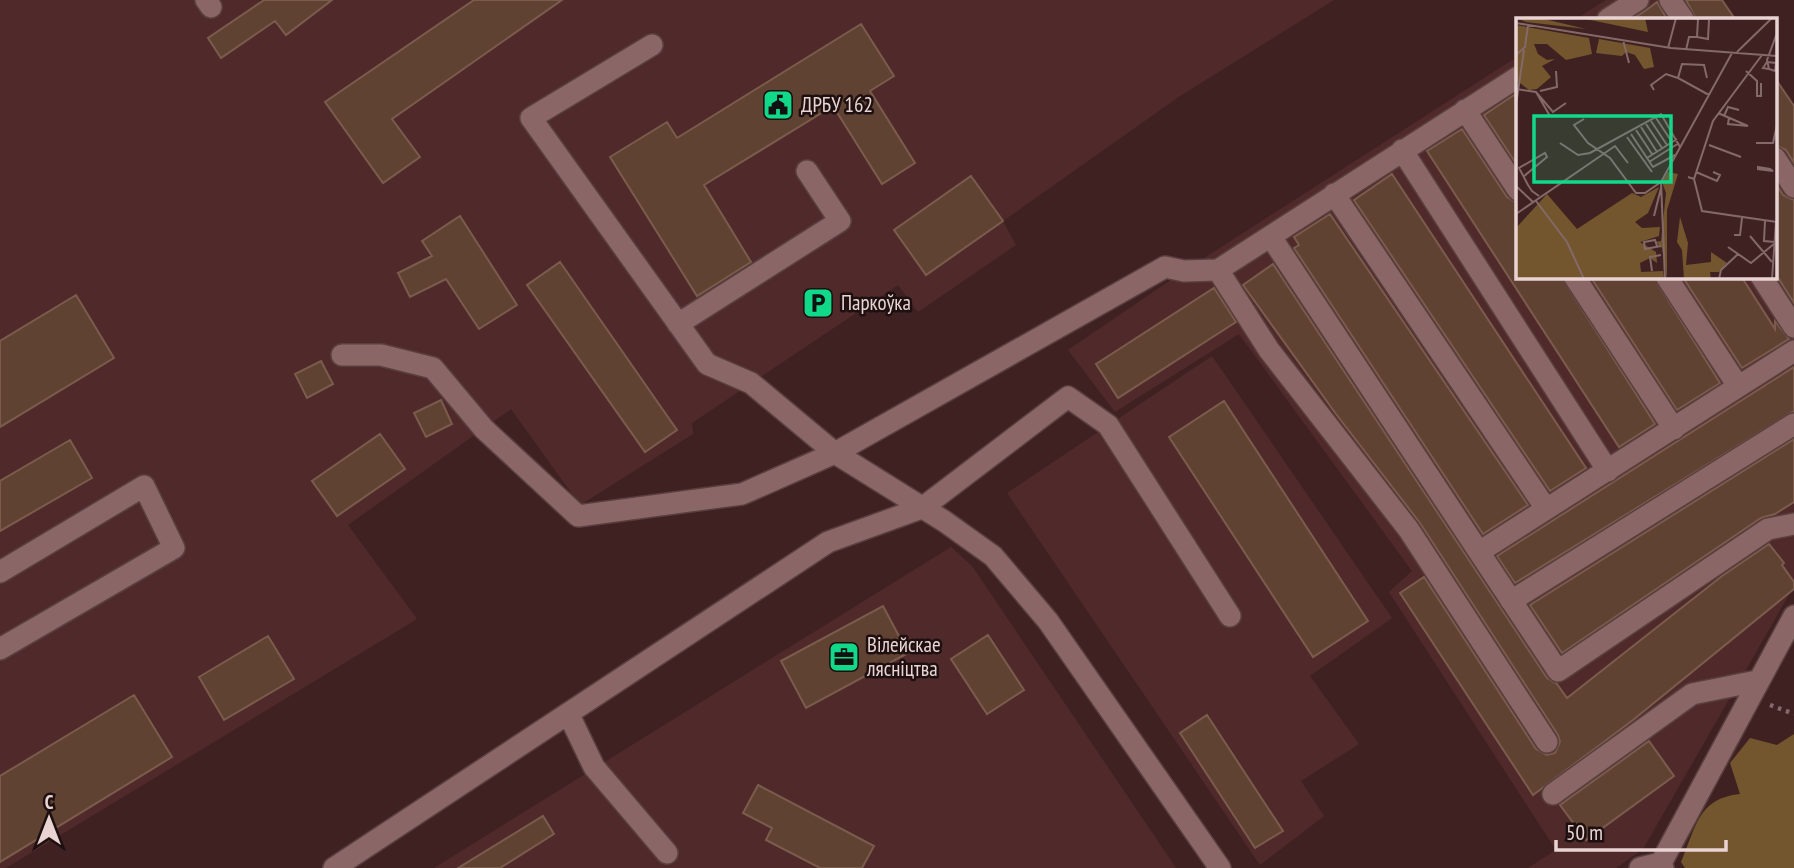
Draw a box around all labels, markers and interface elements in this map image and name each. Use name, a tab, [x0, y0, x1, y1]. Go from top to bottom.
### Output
inset map	[1516, 18, 1776, 278]
public building icon: ДРБУ 162	[761, 88, 795, 122]
place label: ДРБУ 162	[801, 91, 873, 118]
parking icon: Паркоўка	[801, 286, 835, 320]
place label: Паркоўка	[841, 289, 911, 316]
place label: Вілейскае лясніцтва	[866, 631, 941, 682]
office icon: Вілейскае лясніцтва	[827, 640, 861, 674]
north arrow	[14, 784, 84, 854]
text: С	[45, 790, 54, 814]
scale bar	[1556, 808, 1726, 852]
text: 50 m	[1566, 819, 1603, 846]

